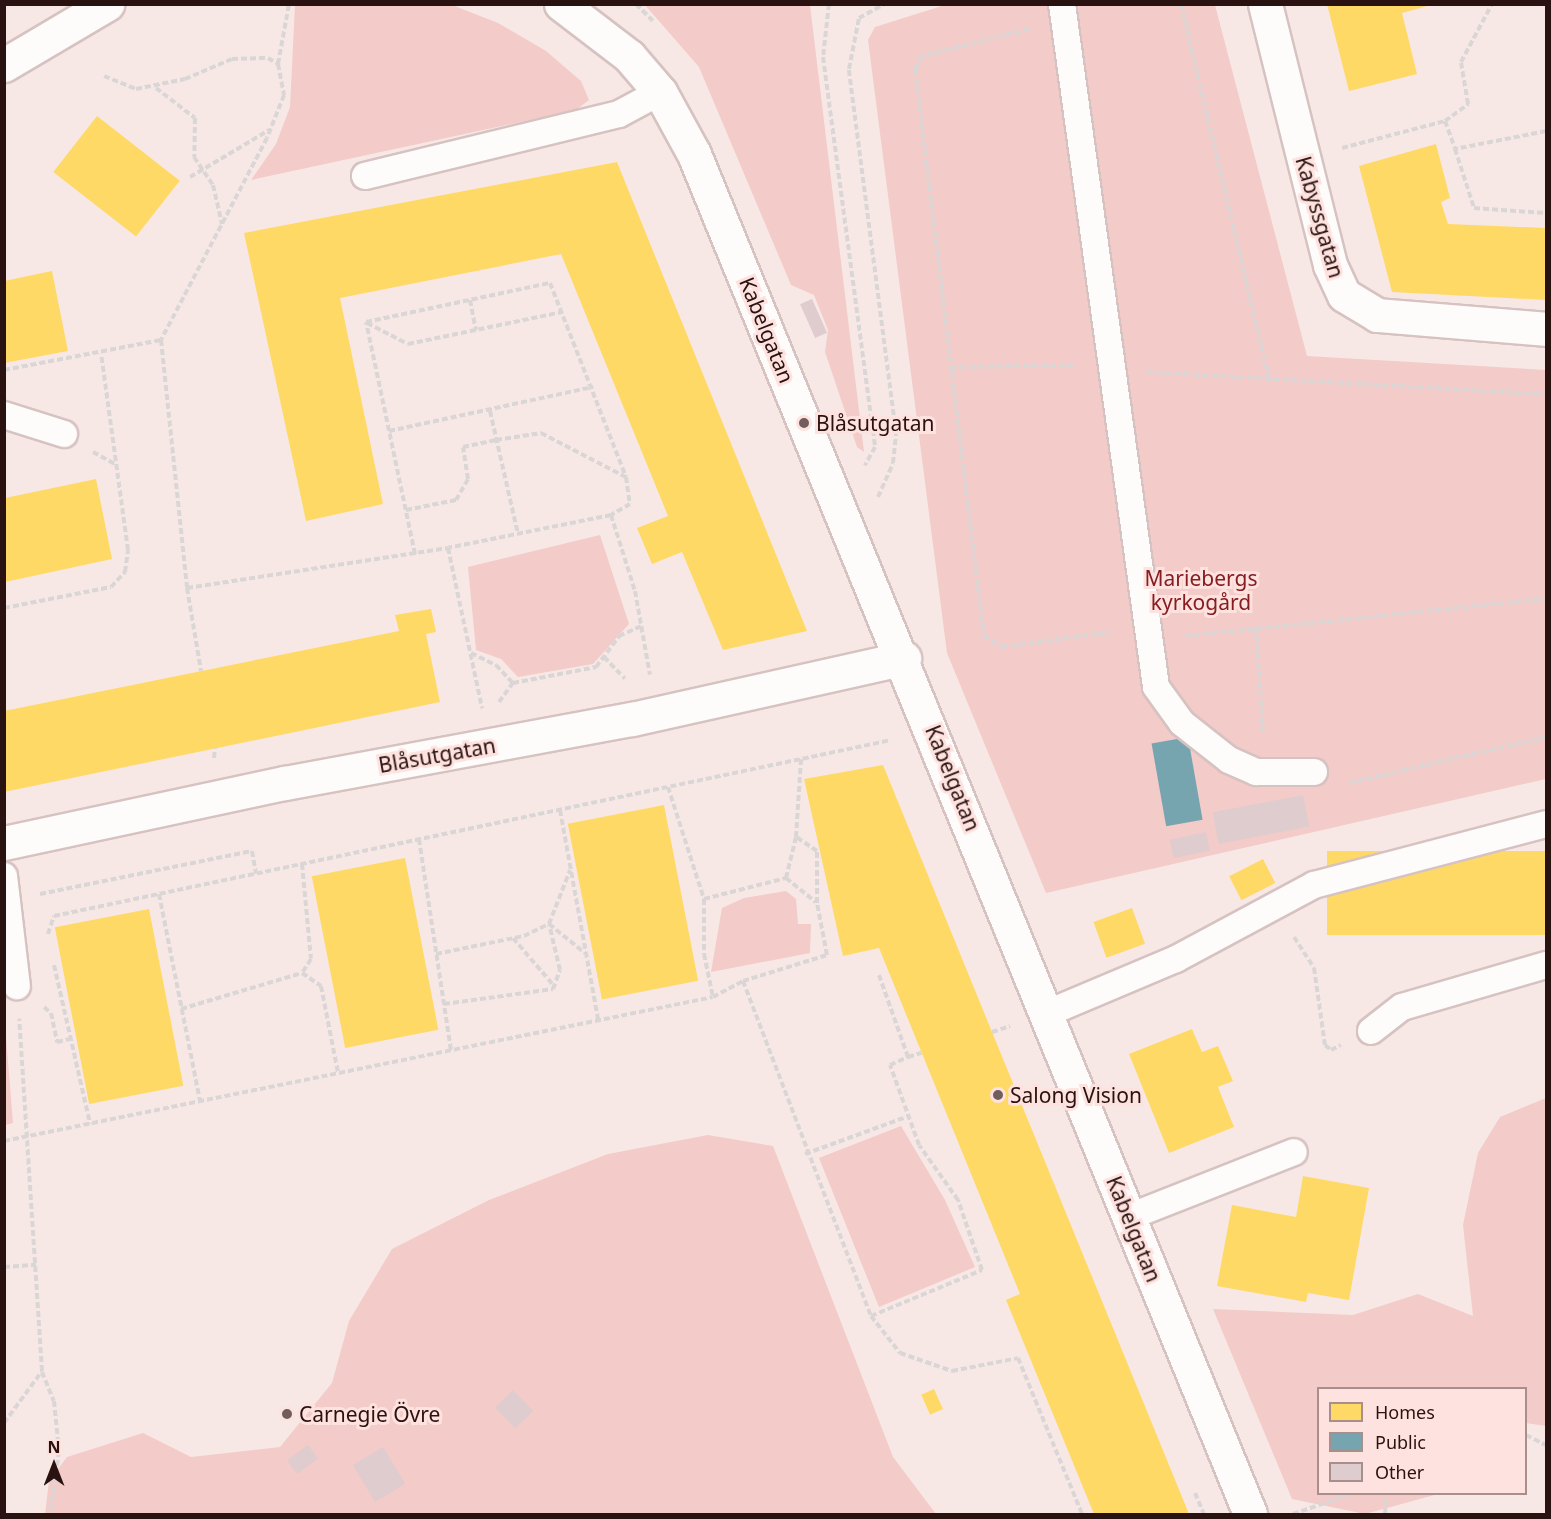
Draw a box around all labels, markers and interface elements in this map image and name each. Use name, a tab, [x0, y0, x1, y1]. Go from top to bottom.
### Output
street label: Kabyssgatan	[1291, 153, 1349, 281]
street label: Kabelgatan	[734, 273, 800, 387]
place label: Blåsutgatan	[816, 410, 935, 436]
marker: Blåsutgatan	[797, 416, 811, 430]
park label: Mariebergs kyrkogård	[1145, 565, 1257, 615]
street label: Kabelgatan	[920, 721, 986, 835]
street label: Blåsutgatan	[376, 732, 498, 778]
place label: Salong Vision	[1010, 1082, 1142, 1108]
marker: Salong Vision	[991, 1088, 1005, 1102]
street label: Kabelgatan	[1101, 1172, 1167, 1286]
legend	[1317, 1387, 1527, 1495]
text: Homes	[1375, 1400, 1435, 1424]
place label: Carnegie Övre	[299, 1401, 440, 1427]
marker: Carnegie Övre	[280, 1407, 294, 1421]
text: Public	[1375, 1430, 1426, 1454]
north arrow	[24, 1435, 84, 1495]
text: N	[47, 1436, 61, 1458]
text: Other	[1375, 1460, 1424, 1484]

